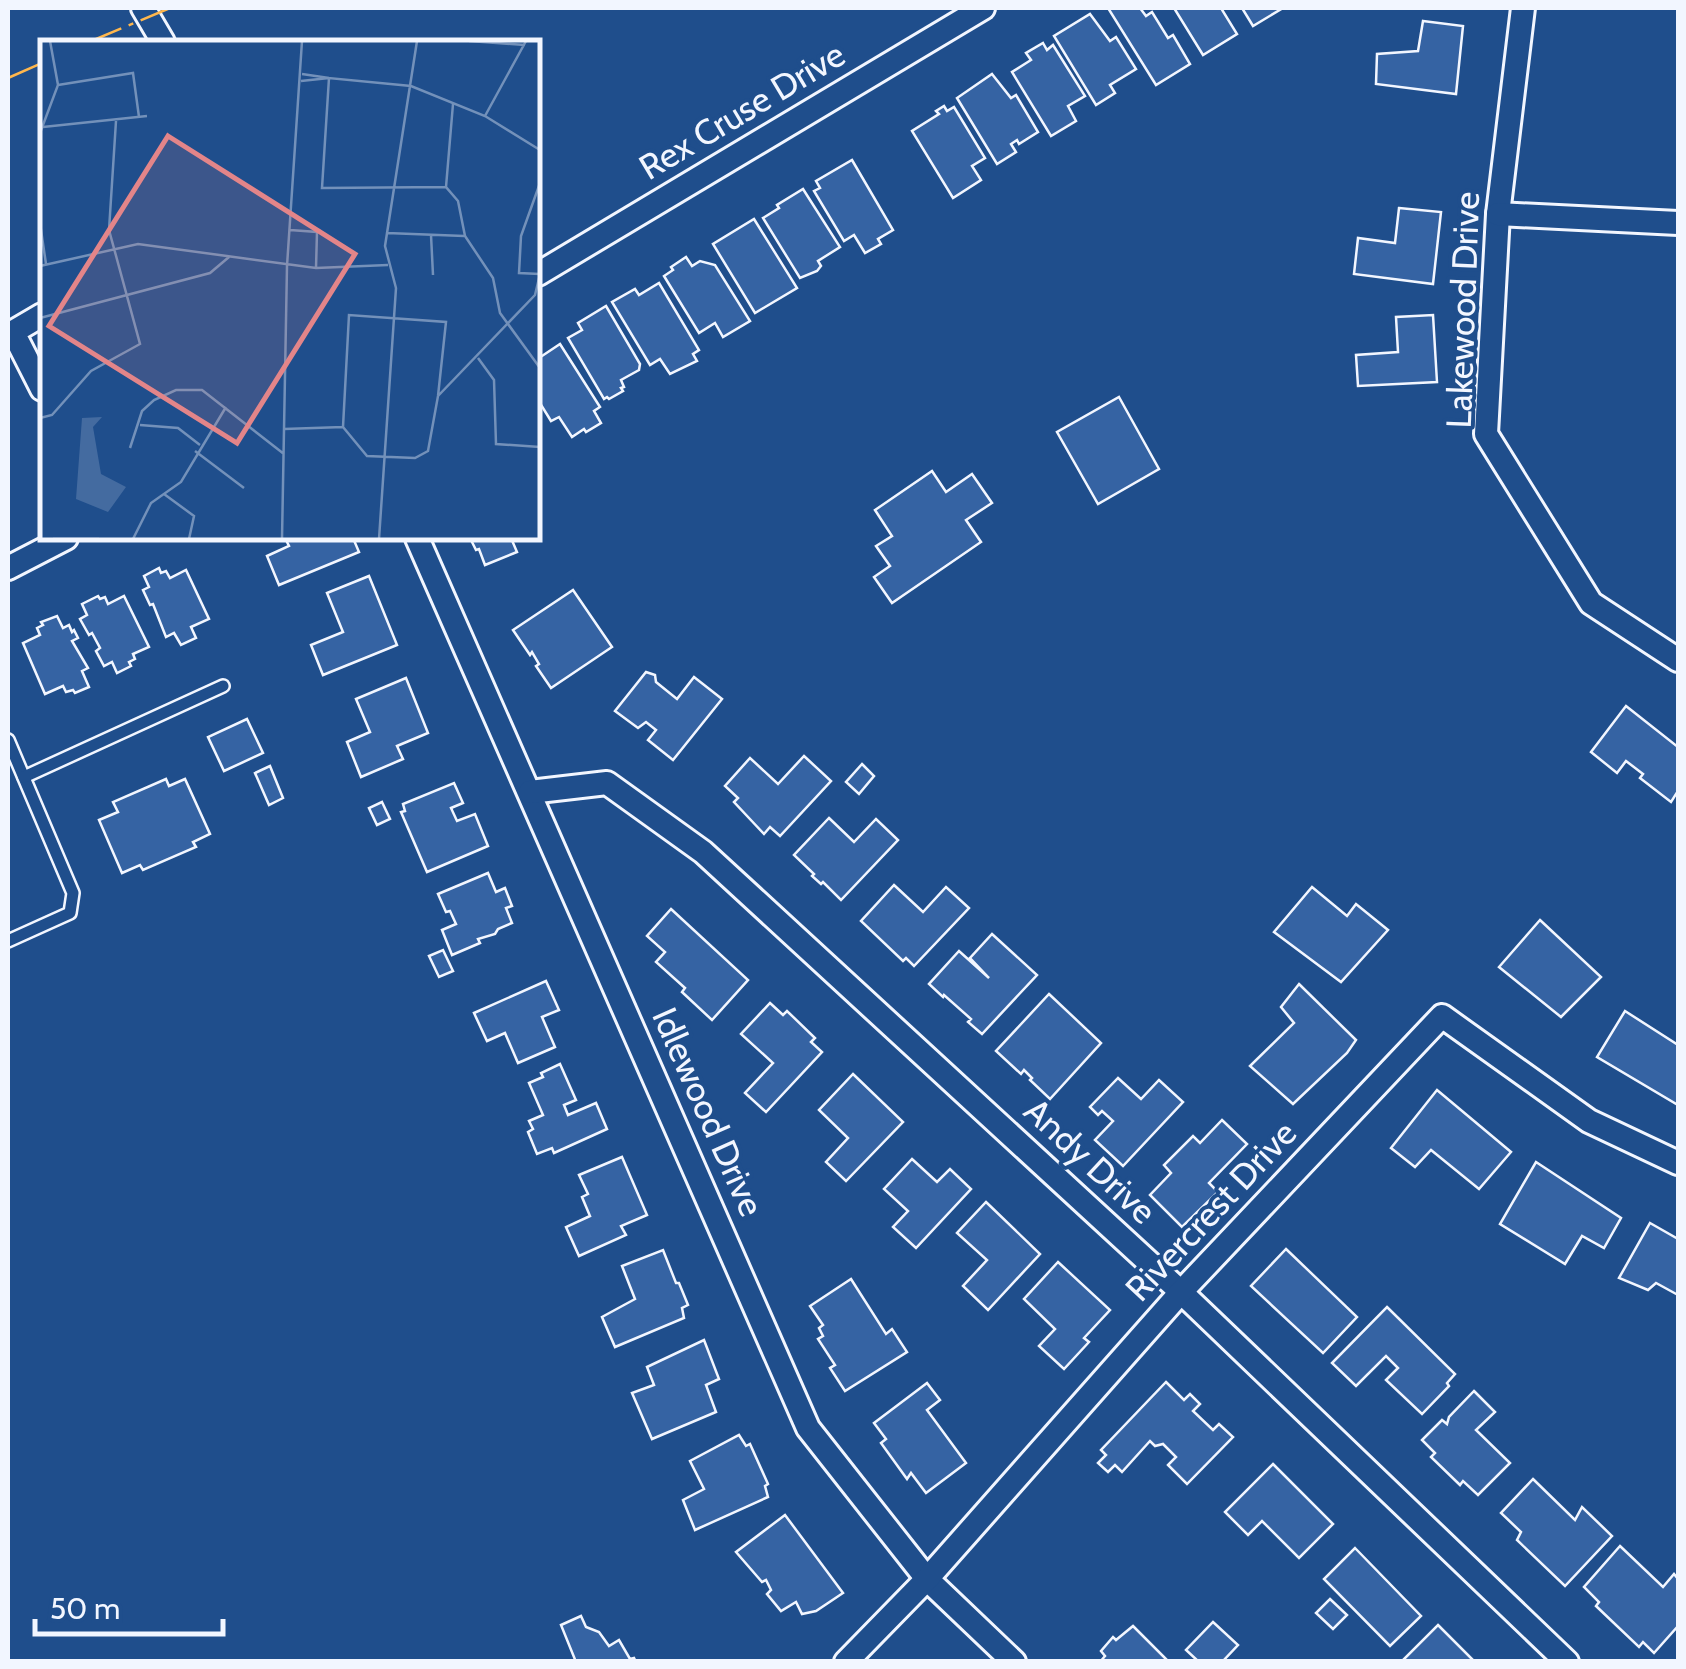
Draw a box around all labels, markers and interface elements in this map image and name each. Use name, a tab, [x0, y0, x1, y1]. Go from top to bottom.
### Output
street label: Rex Cruse Drive	[631, 32, 852, 189]
inset map	[40, 40, 540, 540]
street label: Lakewood Drive	[1437, 191, 1488, 429]
street label: Idlewood Drive	[643, 1001, 774, 1223]
street label: Andy Drive	[1015, 1089, 1165, 1232]
street label: Rivercrest Drive	[1116, 1112, 1305, 1310]
scale bar	[35, 1574, 222, 1636]
text: 50 m	[50, 1590, 120, 1627]

